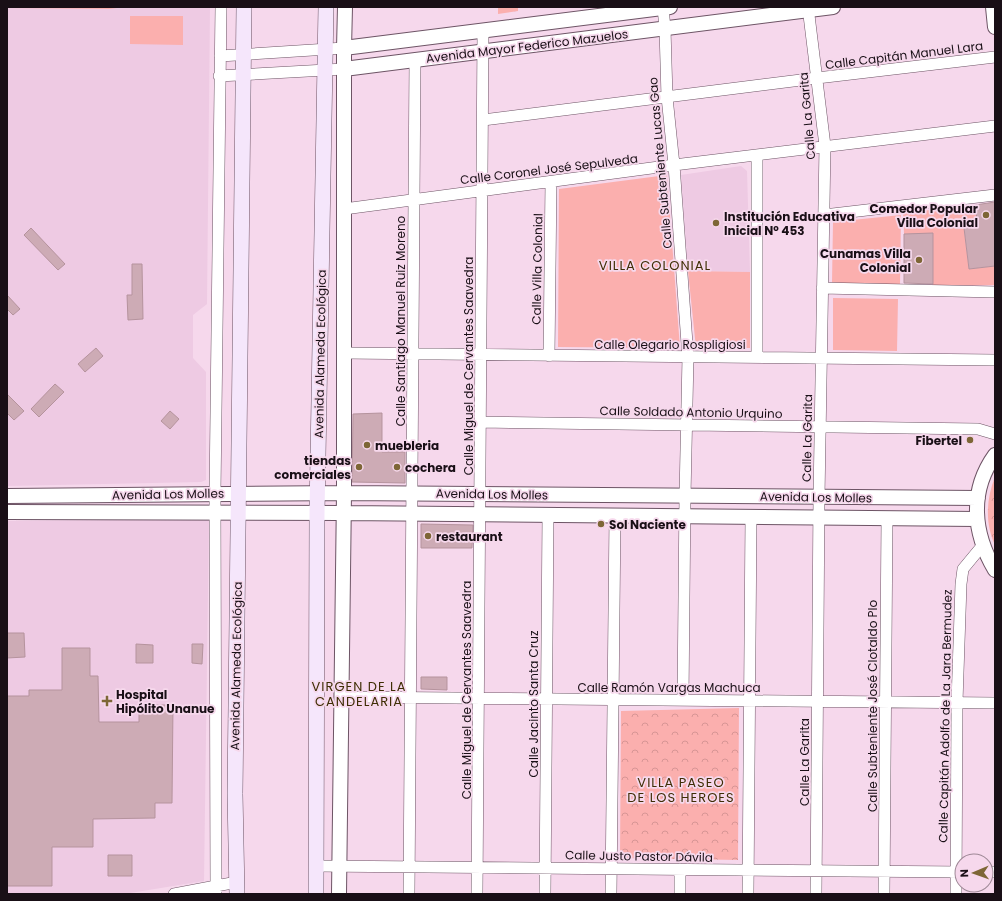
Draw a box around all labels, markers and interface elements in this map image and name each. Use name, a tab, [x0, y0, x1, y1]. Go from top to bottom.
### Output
street label: Avenida Mayor Federico Mazuelos	[425, 25, 629, 67]
street label: Calle Capitán Manuel Lara	[824, 37, 984, 73]
street label: Calle La Garita	[795, 72, 819, 160]
street label: Calle Subteniente Lucas Gao	[644, 76, 676, 250]
street label: Calle Coronel José Sepulveda	[459, 150, 639, 188]
place label: Comedor Popular Villa Colonial	[869, 200, 978, 231]
place label: Institución Educativa Inicial Nº 453	[724, 208, 855, 239]
marker: Comedor Popular Villa Colonial	[981, 210, 991, 220]
street label: Calle Villa Colonial	[528, 213, 546, 325]
street label: Calle Santiago Manuel Ruiz Moreno	[392, 215, 409, 426]
marker: Institución Educativa Inicial Nº 453	[711, 218, 721, 228]
place label: Cunamas Villa Colonial	[820, 245, 911, 276]
marker: Cunamas Villa Colonial	[914, 255, 924, 265]
district label: VILLA COLONIAL	[599, 256, 711, 275]
street label: Calle Miguel de Cervantes Saavedra	[460, 257, 477, 475]
street label: Avenida Alameda Ecológica	[310, 269, 330, 439]
street label: Calle Olegario Rospligiosi	[594, 336, 746, 353]
street label: Calle La Garita	[798, 394, 816, 482]
street label: Calle Soldado Antonio Urquino	[599, 402, 783, 422]
place label: Fibertel	[915, 432, 962, 449]
marker: Fibertel	[965, 435, 975, 445]
place label: muebleria	[375, 437, 439, 454]
marker: muebleria	[362, 440, 372, 450]
place label: tiendas comerciales	[274, 452, 351, 483]
place label: cochera	[405, 459, 456, 476]
marker: tiendas comerciales	[354, 462, 364, 472]
marker: cochera	[392, 462, 402, 472]
street label: Avenida Los Molles	[112, 485, 224, 503]
street label: Avenida Los Molles	[436, 485, 548, 503]
street label: Avenida Los Molles	[760, 488, 872, 506]
place label: Sol Naciente	[609, 516, 686, 533]
marker: Sol Naciente	[596, 519, 606, 529]
place label: restaurant	[436, 528, 503, 545]
marker: restaurant	[423, 531, 433, 541]
street label: Avenida Alameda Ecológica	[226, 581, 246, 751]
street label: Calle Miguel de Cervantes Saavedra	[458, 581, 475, 799]
street label: Calle Capitán Adolfo de La Jara Bermudez	[934, 589, 956, 843]
street label: Calle Subteniente José Clotaldo Plo	[864, 600, 881, 812]
street label: Calle Jacinto Santa Cruz	[525, 631, 542, 777]
district label: VIRGEN DE LA CANDELARIA	[312, 677, 407, 711]
street label: Calle Ramón Vargas Machuca	[577, 679, 761, 696]
place label: Hospital Hipólito Unanue	[116, 686, 215, 717]
marker: Hospital Hipólito Unanue	[101, 695, 113, 707]
street label: Calle La Garita	[796, 718, 813, 806]
district label: VILLA PASEO DE LOS HEROES	[627, 773, 735, 807]
street label: Calle Justo Pastor Dávila	[565, 846, 713, 866]
north arrow	[954, 853, 994, 893]
text: N	[956, 869, 972, 878]

